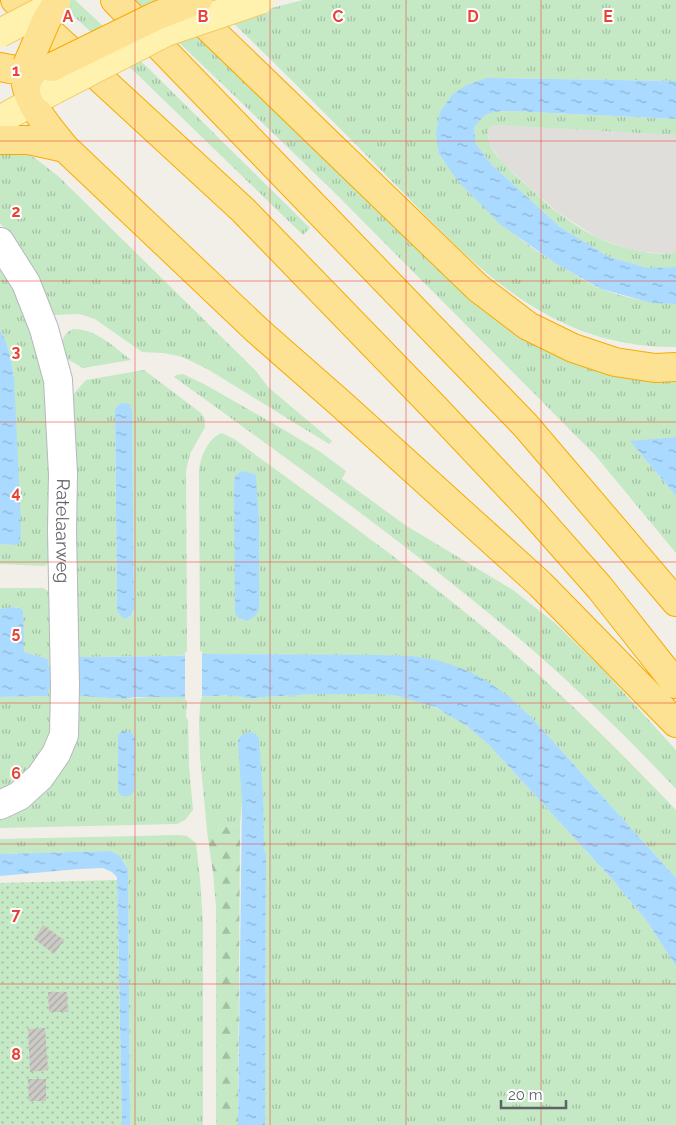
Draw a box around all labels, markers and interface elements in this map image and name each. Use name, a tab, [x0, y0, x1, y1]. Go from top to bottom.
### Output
text: A	[63, 7, 74, 26]
text: B	[198, 7, 209, 26]
text: C	[333, 7, 344, 26]
text: D	[467, 7, 479, 26]
text: E	[603, 7, 613, 26]
text: 1	[12, 61, 20, 80]
text: 2	[11, 202, 21, 221]
text: 3	[12, 342, 21, 361]
street label: Ratelaarweg	[52, 479, 74, 584]
text: 4	[11, 483, 21, 502]
text: 5	[12, 623, 21, 642]
text: 6	[11, 764, 21, 783]
text: 7	[12, 905, 21, 924]
text: 8	[11, 1045, 21, 1064]
scale bar	[501, 1078, 566, 1110]
text: 20 m	[508, 1086, 543, 1104]

